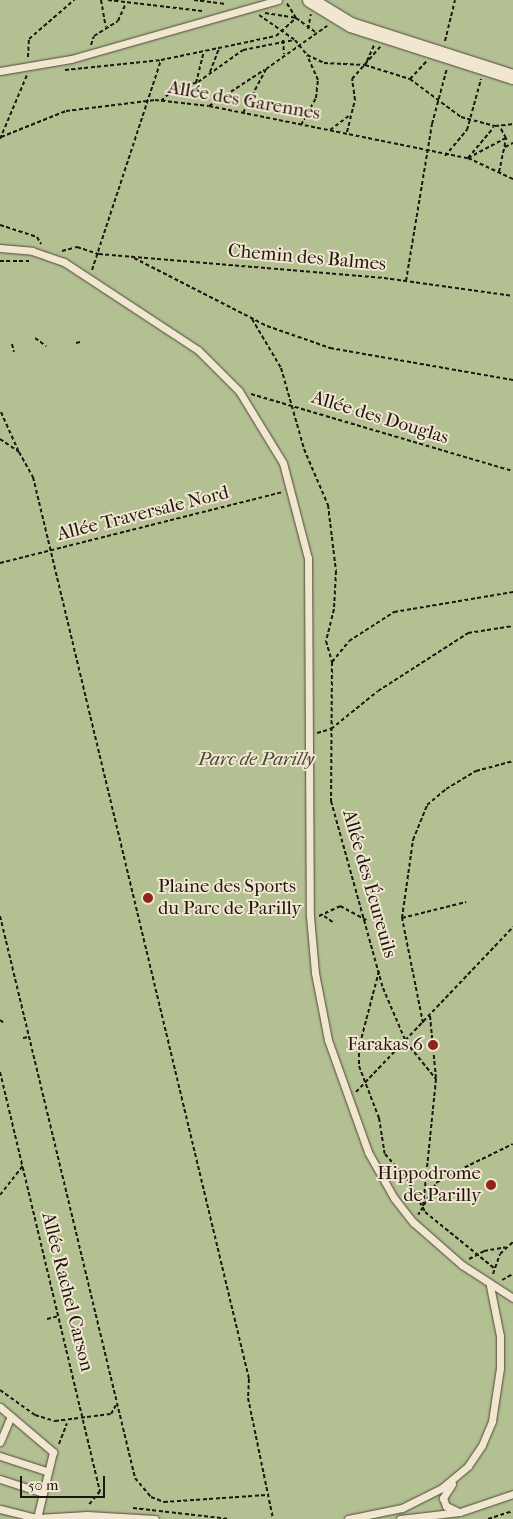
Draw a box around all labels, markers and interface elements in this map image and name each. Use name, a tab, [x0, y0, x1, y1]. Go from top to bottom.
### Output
street label: Allée des Garennes	[166, 76, 322, 126]
street label: Chemin des Balmes	[227, 240, 387, 276]
street label: Allée des Douglas	[309, 386, 451, 450]
street label: Allée Traversale Nord	[55, 482, 231, 546]
park label: Parc de Parilly	[198, 749, 314, 771]
street label: Allée des Écureuils	[337, 807, 401, 961]
place label: Plaine des Sports du Parc de Parilly	[158, 876, 301, 920]
marker: Plaine des Sports du Parc de Parilly	[142, 892, 154, 904]
place label: Farakas 6	[347, 1034, 423, 1056]
marker: Farakas 6	[427, 1039, 439, 1051]
place label: Hippodrome de Parilly	[377, 1163, 481, 1207]
marker: Hippodrome de Parilly	[485, 1179, 497, 1191]
street label: Allée Rachel Carson	[36, 1210, 98, 1374]
scale bar	[22, 1466, 108, 1498]
text: 50 m	[28, 1476, 58, 1494]

